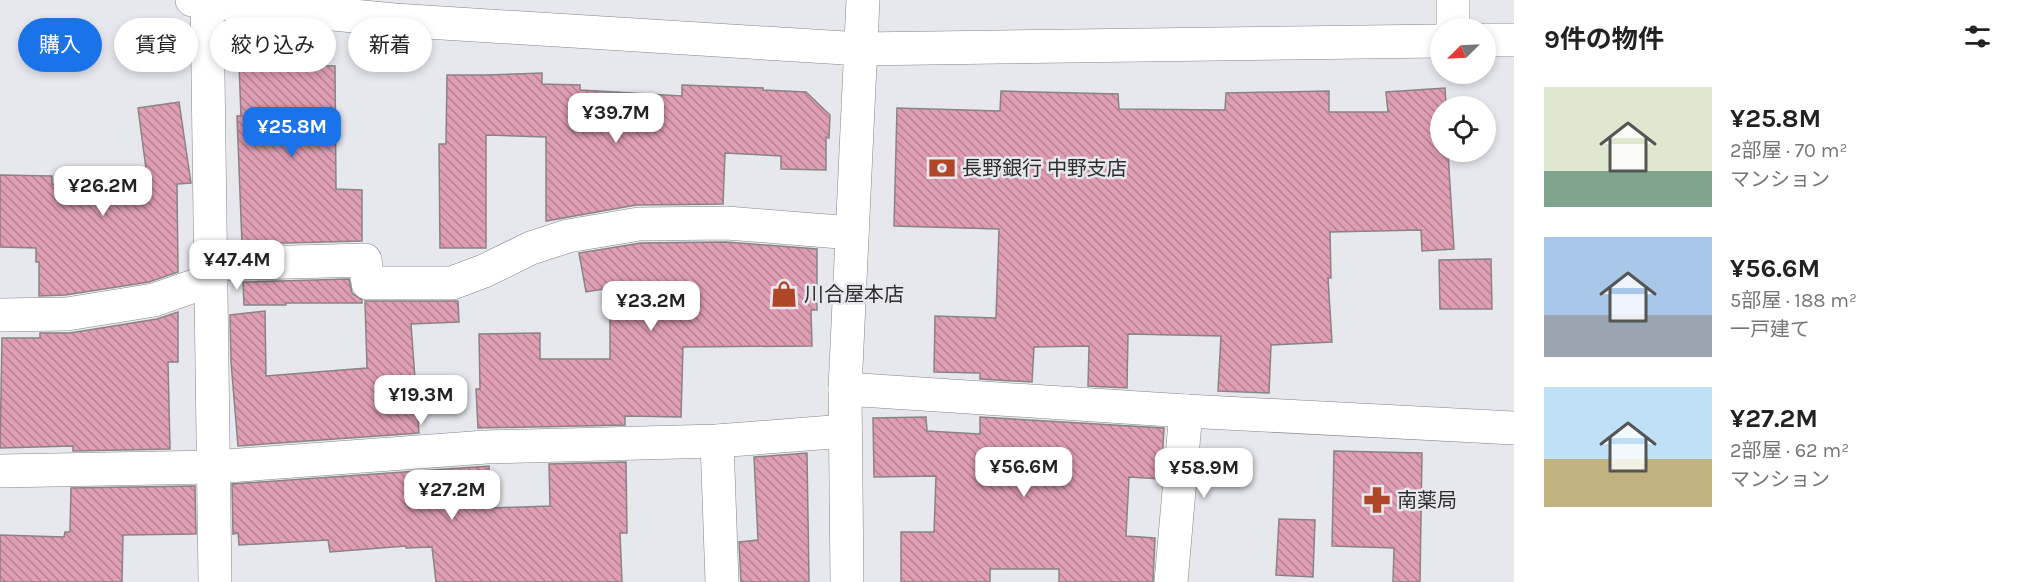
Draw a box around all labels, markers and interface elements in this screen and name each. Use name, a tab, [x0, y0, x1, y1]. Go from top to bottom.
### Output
chip: 購入	[18, 18, 102, 72]
chip: 賃貸	[114, 18, 198, 72]
chip: 絞り込み	[210, 18, 336, 72]
chip: 新着	[348, 18, 432, 72]
north arrow	[1430, 18, 1496, 84]
map controls	[1430, 18, 1496, 162]
icon: filters	[1961, 20, 1994, 53]
text: 9件の物件	[1544, 24, 1664, 55]
pin: ¥39.7M	[567, 93, 665, 144]
button: locate	[1430, 96, 1496, 162]
text: ¥39.7M	[582, 101, 650, 124]
text: ¥25.8M	[1730, 103, 1821, 134]
pin: ¥25.8M	[243, 107, 341, 158]
icon: home	[1592, 111, 1664, 183]
text: ¥25.8M	[257, 115, 327, 138]
text: 2部屋 · 70 m²	[1730, 139, 1847, 162]
bank icon: 長野銀行 中野支店	[927, 153, 957, 183]
place label: 長野銀行 中野支店	[962, 157, 1127, 180]
pin: ¥26.2M	[54, 166, 152, 217]
text: マンション	[1730, 168, 1830, 191]
text: ¥26.2M	[68, 174, 138, 197]
pin: ¥47.4M	[188, 240, 286, 291]
text: ¥47.4M	[203, 248, 271, 271]
text: ¥56.6M	[1730, 253, 1820, 284]
icon: home	[1592, 261, 1664, 333]
shop icon: 川合屋本店	[769, 279, 799, 309]
pin: ¥23.2M	[602, 281, 700, 332]
place label: 川合屋本店	[804, 283, 904, 306]
text: ¥23.2M	[616, 289, 686, 312]
text: 5部屋 · 188 m²	[1730, 289, 1857, 312]
text: 一戸建て	[1730, 318, 1810, 341]
pin: ¥19.3M	[372, 375, 470, 426]
text: ¥19.3M	[388, 383, 454, 406]
text: ¥27.2M	[1730, 403, 1818, 434]
icon: home	[1592, 411, 1664, 483]
text: 2部屋 · 62 m²	[1730, 439, 1849, 462]
pin: ¥56.6M	[975, 447, 1073, 498]
pin: ¥58.9M	[1155, 448, 1253, 499]
text: ¥56.6M	[989, 455, 1059, 478]
text: ¥58.9M	[1169, 456, 1239, 479]
text: マンション	[1730, 468, 1830, 491]
pin: ¥27.2M	[403, 470, 501, 521]
text: ¥27.2M	[418, 478, 486, 501]
pharmacy icon: 南薬局	[1362, 485, 1392, 515]
place label: 南薬局	[1397, 489, 1457, 512]

